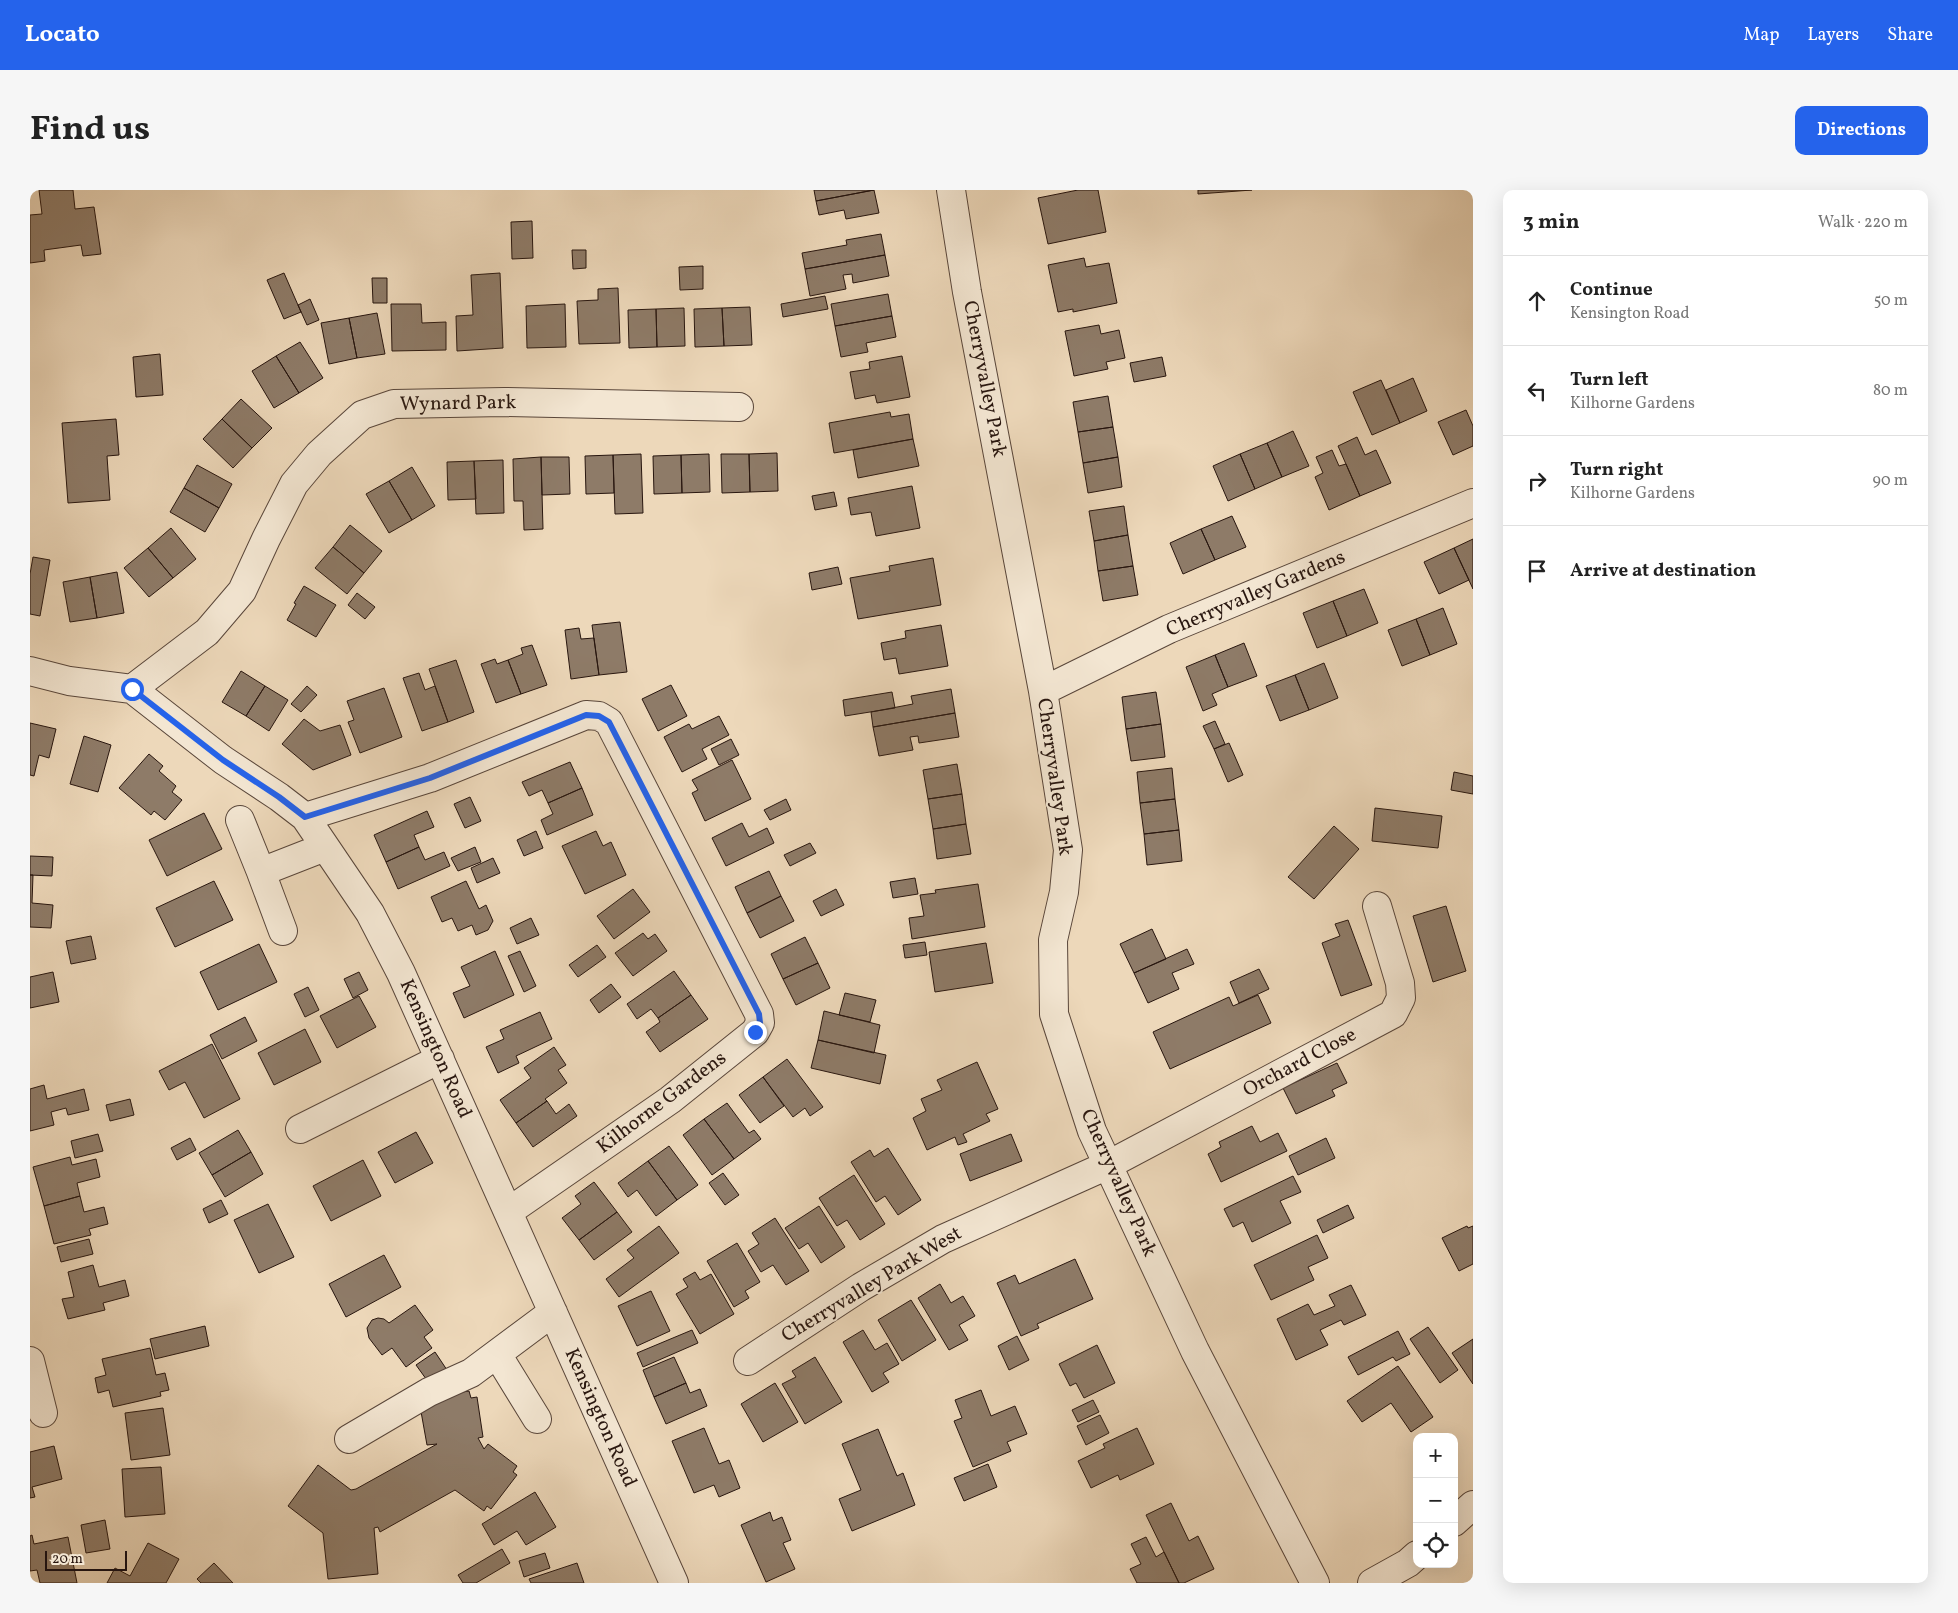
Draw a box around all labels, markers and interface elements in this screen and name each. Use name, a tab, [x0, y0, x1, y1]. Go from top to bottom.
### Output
text: Locato	[25, 18, 100, 52]
text: Map	[1743, 23, 1779, 48]
text: Layers	[1807, 23, 1859, 48]
text: Share	[1887, 23, 1933, 48]
text: Find us	[30, 106, 150, 154]
button: Directions	[1795, 106, 1928, 155]
text: 3 min	[1523, 208, 1579, 237]
text: Walk · 220 m	[1818, 212, 1908, 234]
text: Continue	[1570, 277, 1653, 303]
icon: ahead	[1523, 287, 1551, 315]
text: 50 m	[1874, 290, 1908, 312]
street label: Cherryvalley Park	[955, 298, 1013, 460]
text: Kensington Road	[1570, 303, 1690, 325]
text: Turn left	[1570, 367, 1649, 393]
icon: left	[1523, 377, 1551, 405]
text: 80 m	[1873, 380, 1908, 402]
street label: Wynard Park	[400, 389, 517, 419]
text: Kilhorne Gardens	[1570, 393, 1695, 415]
text: Turn right	[1570, 457, 1663, 483]
icon: right	[1523, 467, 1551, 495]
text: 90 m	[1872, 470, 1908, 492]
text: Kilhorne Gardens	[1570, 483, 1695, 505]
street label: Cherryvalley Gardens	[1162, 544, 1350, 644]
icon: arrive	[1523, 557, 1551, 585]
text: Arrive at destination	[1570, 558, 1756, 584]
route start	[121, 678, 144, 701]
street label: Cherryvalley Park	[1029, 696, 1079, 858]
street label: Kensington Road	[392, 975, 478, 1123]
route end	[744, 1021, 767, 1044]
street label: Orchard Close	[1238, 1021, 1362, 1105]
street label: Kilhorne Gardens	[591, 1045, 733, 1161]
street label: Cherryvalley Park	[1073, 1105, 1163, 1261]
street label: Cherryvalley Park West	[777, 1220, 967, 1350]
street label: Kensington Road	[557, 1344, 643, 1492]
map controls	[1413, 1433, 1458, 1568]
button: +	[1413, 1433, 1458, 1478]
button: −	[1413, 1478, 1458, 1523]
button: locate	[1413, 1523, 1458, 1568]
scale bar	[45, 1548, 128, 1571]
text: 20 m	[52, 1550, 83, 1569]

